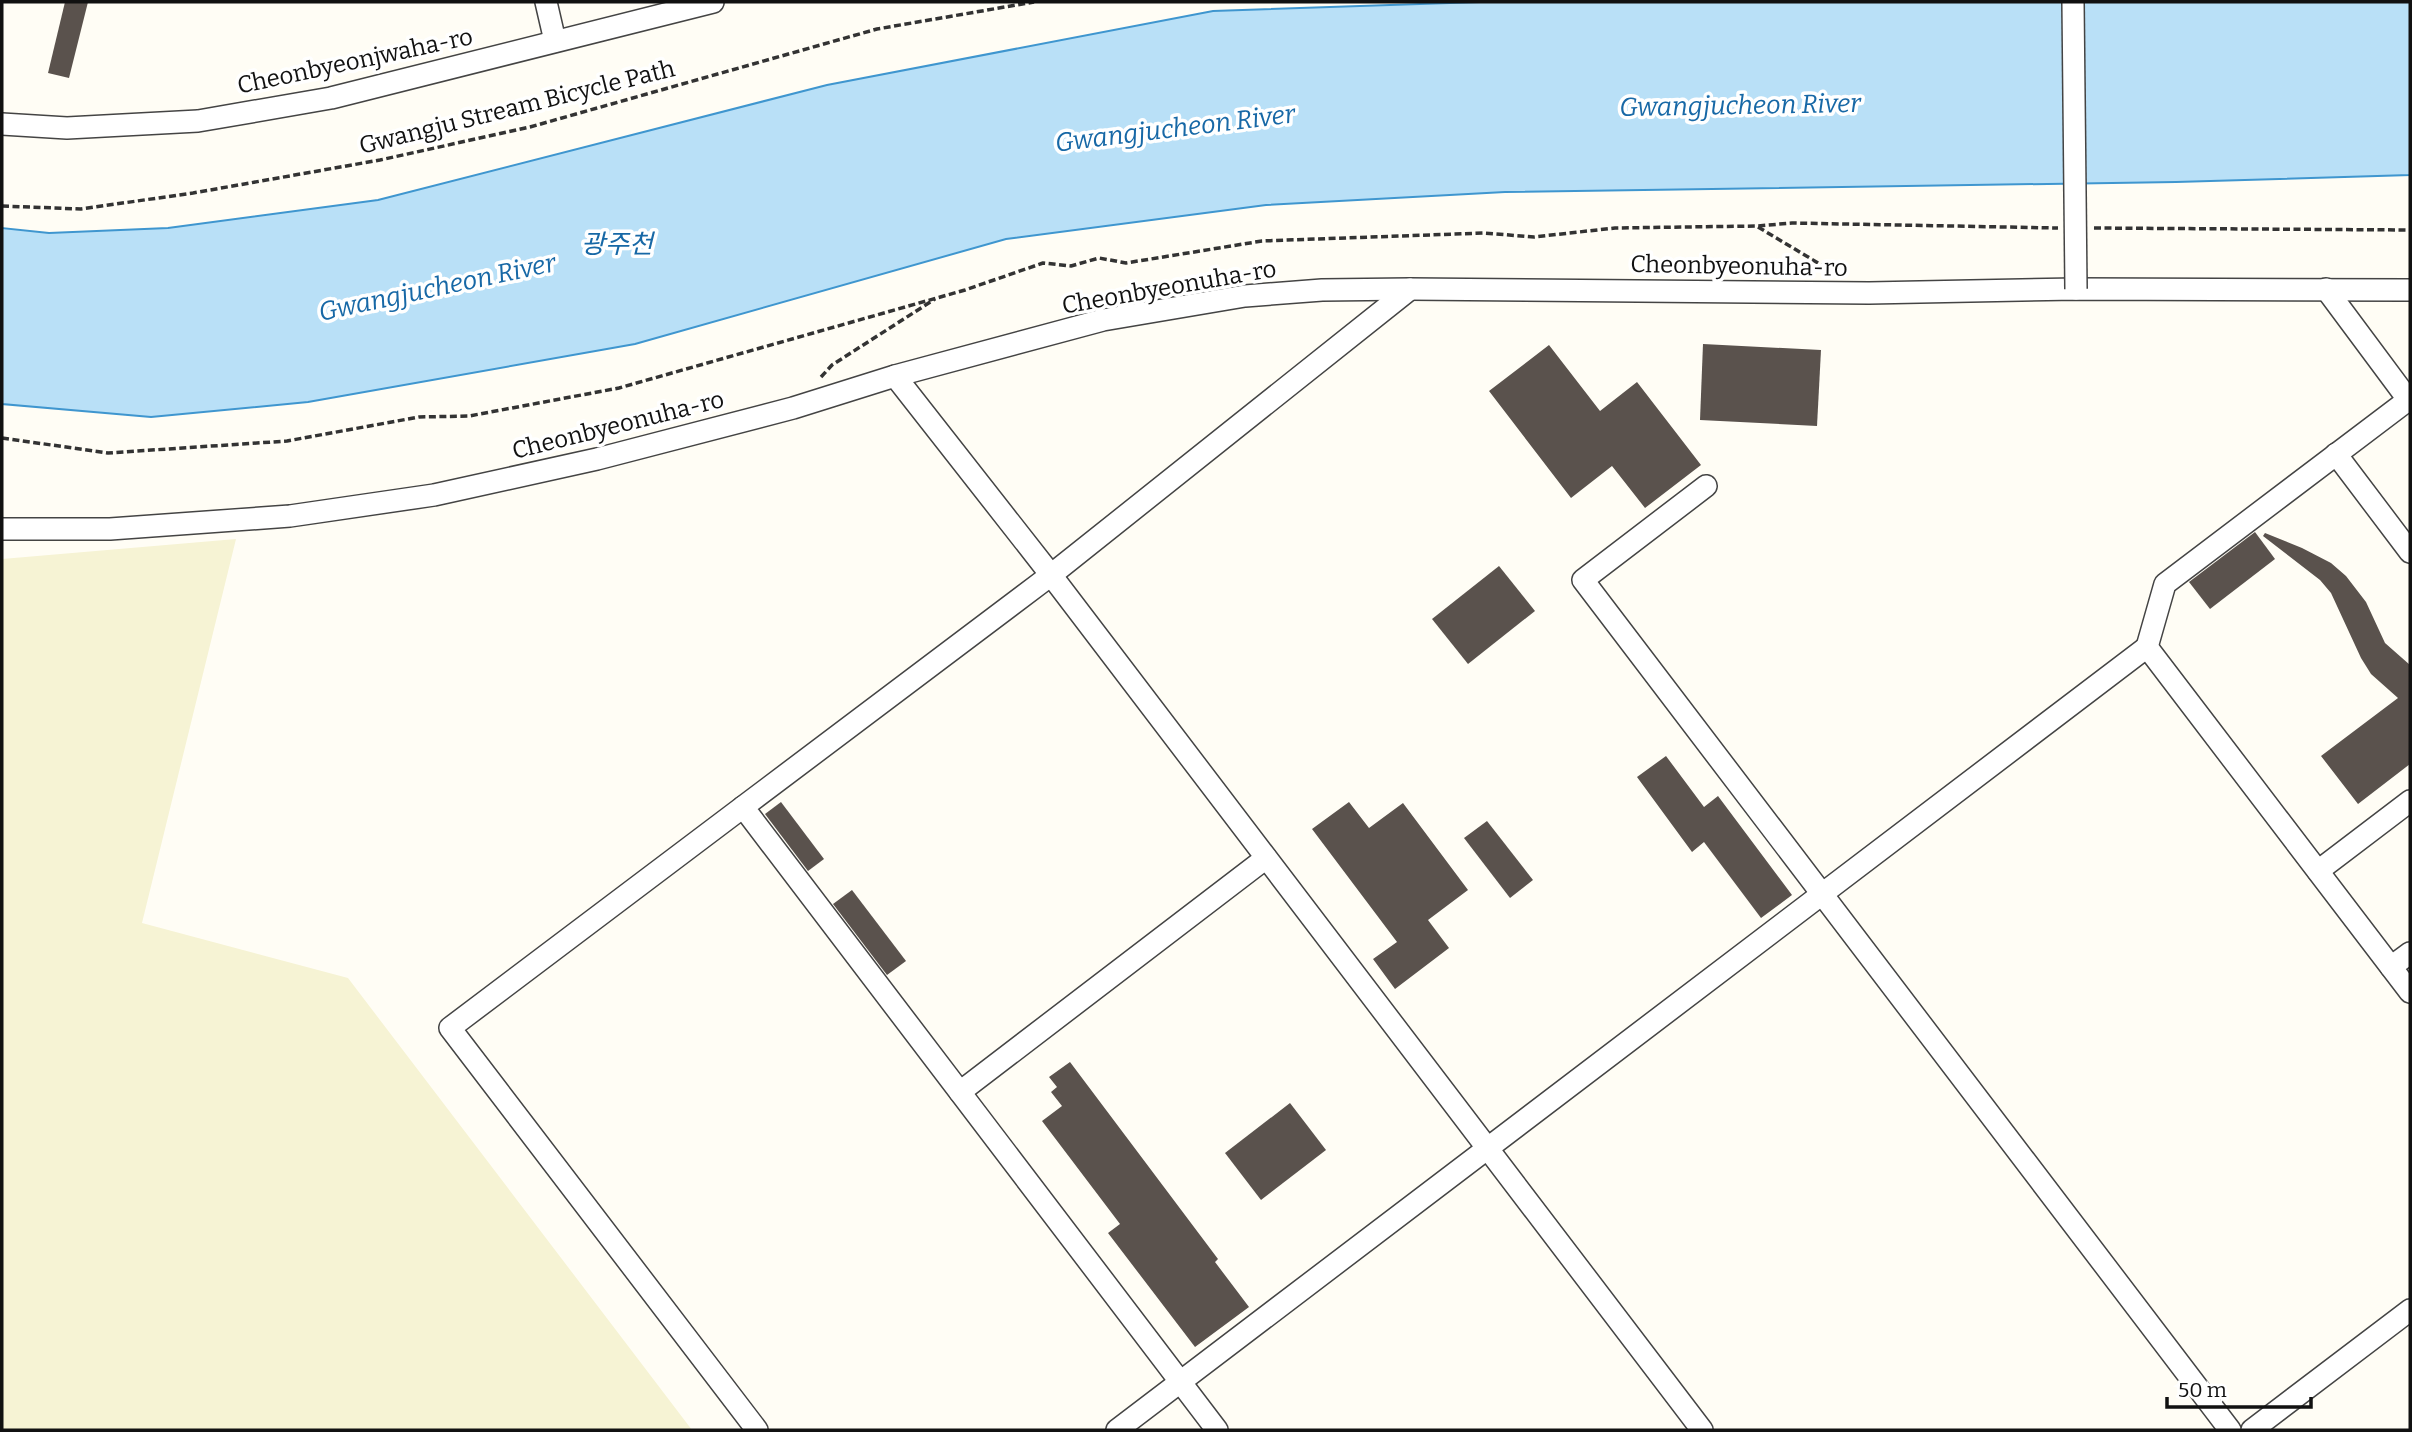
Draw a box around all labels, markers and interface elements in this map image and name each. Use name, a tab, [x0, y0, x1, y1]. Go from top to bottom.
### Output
street label: Cheonbyeonjwaha-ro	[235, 22, 475, 100]
street label: Gwangju Stream Bicycle Path	[356, 54, 678, 160]
water label: Gwangjucheon River	[1619, 88, 1862, 123]
water label: Gwangjucheon River	[1053, 98, 1298, 159]
water label: 광주천	[581, 229, 656, 260]
water label: Gwangjucheon River	[316, 247, 560, 328]
street label: Cheonbyeonuha-ro	[1630, 250, 1848, 282]
street label: Cheonbyeonuha-ro	[1060, 254, 1278, 320]
street label: Cheonbyeonuha-ro	[509, 385, 727, 465]
scale bar	[2167, 1366, 2310, 1410]
text: 50 m	[2178, 1377, 2227, 1403]

